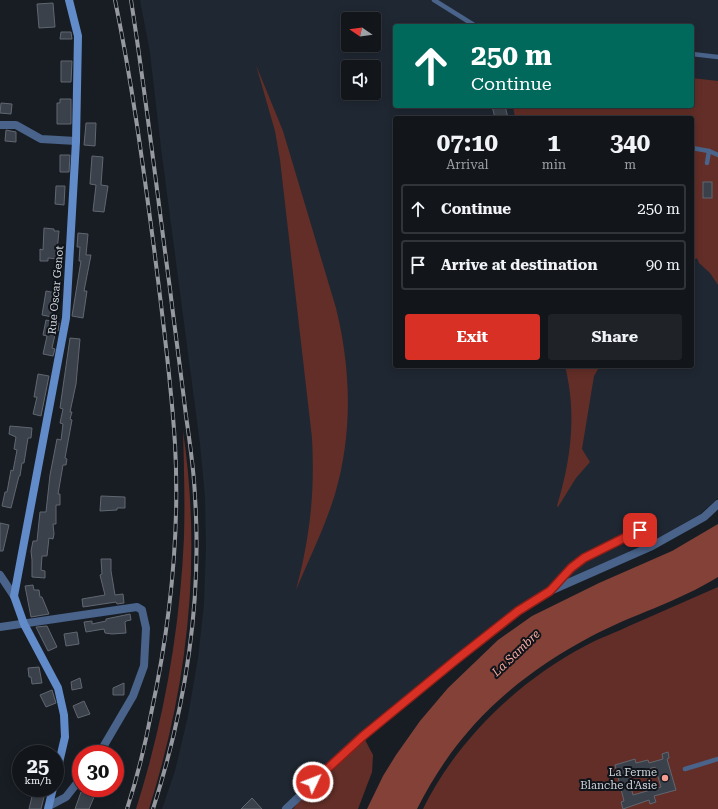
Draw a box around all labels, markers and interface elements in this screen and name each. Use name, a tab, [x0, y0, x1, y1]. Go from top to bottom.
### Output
north arrow	[341, 12, 381, 52]
map controls	[341, 12, 381, 100]
text: 250 m	[471, 39, 552, 72]
icon: ahead	[405, 40, 457, 92]
button: sound	[341, 60, 381, 100]
text: Continue	[471, 73, 552, 94]
text: 07:10	[437, 129, 498, 157]
text: 1	[547, 129, 561, 157]
text: 340	[610, 129, 650, 157]
text: Arrival	[446, 157, 489, 172]
text: min	[542, 157, 566, 172]
text: m	[624, 157, 636, 172]
icon: ahead	[407, 198, 429, 220]
text: Continue	[441, 200, 511, 218]
text: 250 m	[637, 200, 680, 218]
street label: Rue Oscar Genot	[46, 245, 66, 335]
icon: arrive	[407, 254, 429, 276]
text: Arrive at destination	[441, 256, 597, 274]
text: 90 m	[646, 256, 680, 274]
button: Exit	[405, 314, 540, 360]
button: Share	[548, 314, 682, 360]
pin	[623, 513, 657, 547]
icon: arrive	[629, 519, 651, 541]
water label: La Sambre	[488, 627, 543, 680]
speed limit sign: 30	[72, 745, 124, 797]
text: 25	[27, 754, 49, 778]
position arrow	[292, 761, 334, 803]
place label: La Ferme Blanche d'Asie	[580, 766, 657, 792]
marker: La Ferme Blanche d'Asie	[660, 773, 670, 783]
text: km/h	[25, 775, 51, 786]

